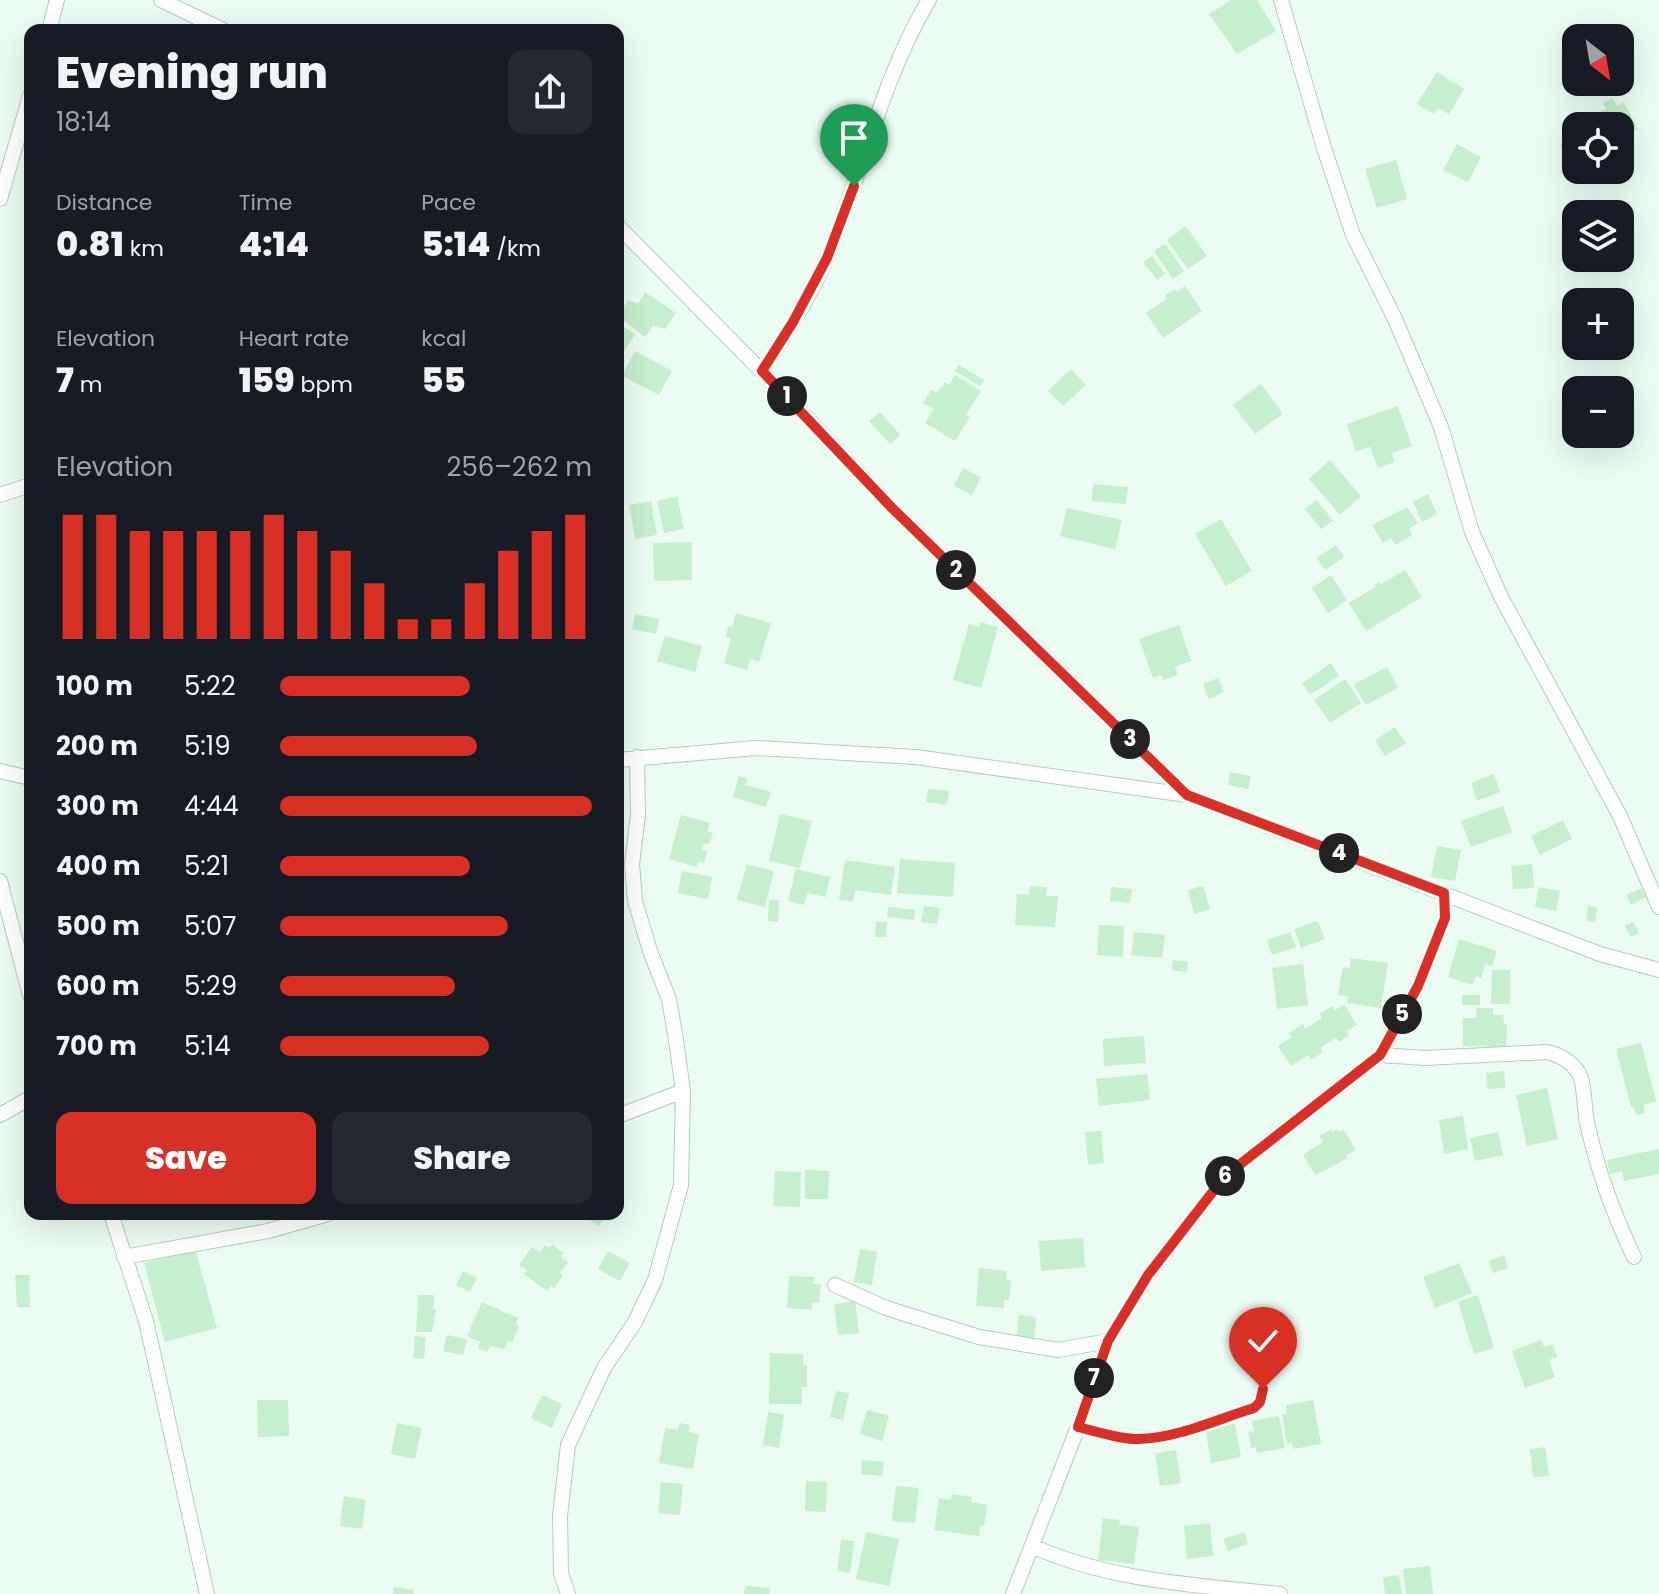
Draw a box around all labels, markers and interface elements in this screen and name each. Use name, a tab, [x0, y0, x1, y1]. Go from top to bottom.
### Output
north arrow	[1562, 24, 1634, 96]
map controls	[1562, 24, 1634, 448]
text: Evening run	[56, 42, 328, 103]
button: share	[508, 50, 592, 134]
text: 18:14	[56, 104, 111, 140]
pin	[820, 104, 888, 186]
button: locate	[1562, 112, 1634, 184]
icon: arrive	[832, 116, 876, 160]
text: Distance	[56, 187, 152, 218]
text: Time	[239, 187, 292, 218]
text: Pace	[421, 187, 476, 218]
button: layers	[1562, 200, 1634, 272]
text: 0.81	[56, 220, 124, 268]
text: 4:14	[239, 220, 309, 268]
text: 5:14	[421, 220, 491, 268]
text: km	[124, 233, 164, 264]
text: /km	[491, 233, 541, 264]
button: +	[1562, 288, 1634, 360]
text: Elevation	[56, 323, 155, 354]
text: Heart rate	[239, 323, 349, 354]
text: kcal	[421, 323, 466, 354]
text: 7	[56, 356, 74, 404]
text: 159	[239, 356, 295, 404]
text: 55	[421, 356, 466, 404]
text: m	[74, 369, 102, 400]
text: bpm	[295, 369, 353, 400]
pin: 1	[767, 376, 807, 416]
button: −	[1562, 376, 1634, 448]
text: 1	[783, 380, 791, 411]
text: Elevation	[56, 449, 173, 485]
text: 256–262 m	[446, 449, 592, 485]
pin: 2	[936, 550, 976, 590]
text: 2	[950, 554, 962, 585]
text: 100 m	[56, 668, 133, 704]
text: 5:22	[184, 668, 236, 704]
pin: 3	[1110, 719, 1150, 759]
text: 3	[1123, 723, 1137, 754]
text: 200 m	[56, 728, 138, 764]
text: 5:19	[184, 728, 231, 764]
text: 300 m	[56, 788, 139, 824]
text: 4:44	[184, 788, 239, 824]
pin: 4	[1319, 833, 1359, 873]
text: 4	[1332, 837, 1346, 868]
text: 400 m	[56, 848, 141, 884]
text: 5:21	[184, 848, 229, 884]
text: 500 m	[56, 908, 140, 944]
text: 5:07	[184, 908, 236, 944]
text: 600 m	[56, 968, 140, 1004]
text: 5:29	[184, 968, 237, 1004]
pin: 5	[1382, 994, 1422, 1034]
text: 5	[1395, 998, 1409, 1029]
text: 700 m	[56, 1028, 137, 1064]
text: 5:14	[184, 1028, 231, 1064]
button: Save	[56, 1112, 316, 1204]
button: Share	[332, 1112, 592, 1204]
pin: 6	[1205, 1156, 1245, 1196]
text: 6	[1218, 1160, 1232, 1191]
pin	[1229, 1307, 1297, 1389]
icon: check	[1241, 1319, 1285, 1363]
pin: 7	[1074, 1358, 1114, 1398]
text: 7	[1088, 1362, 1100, 1393]

